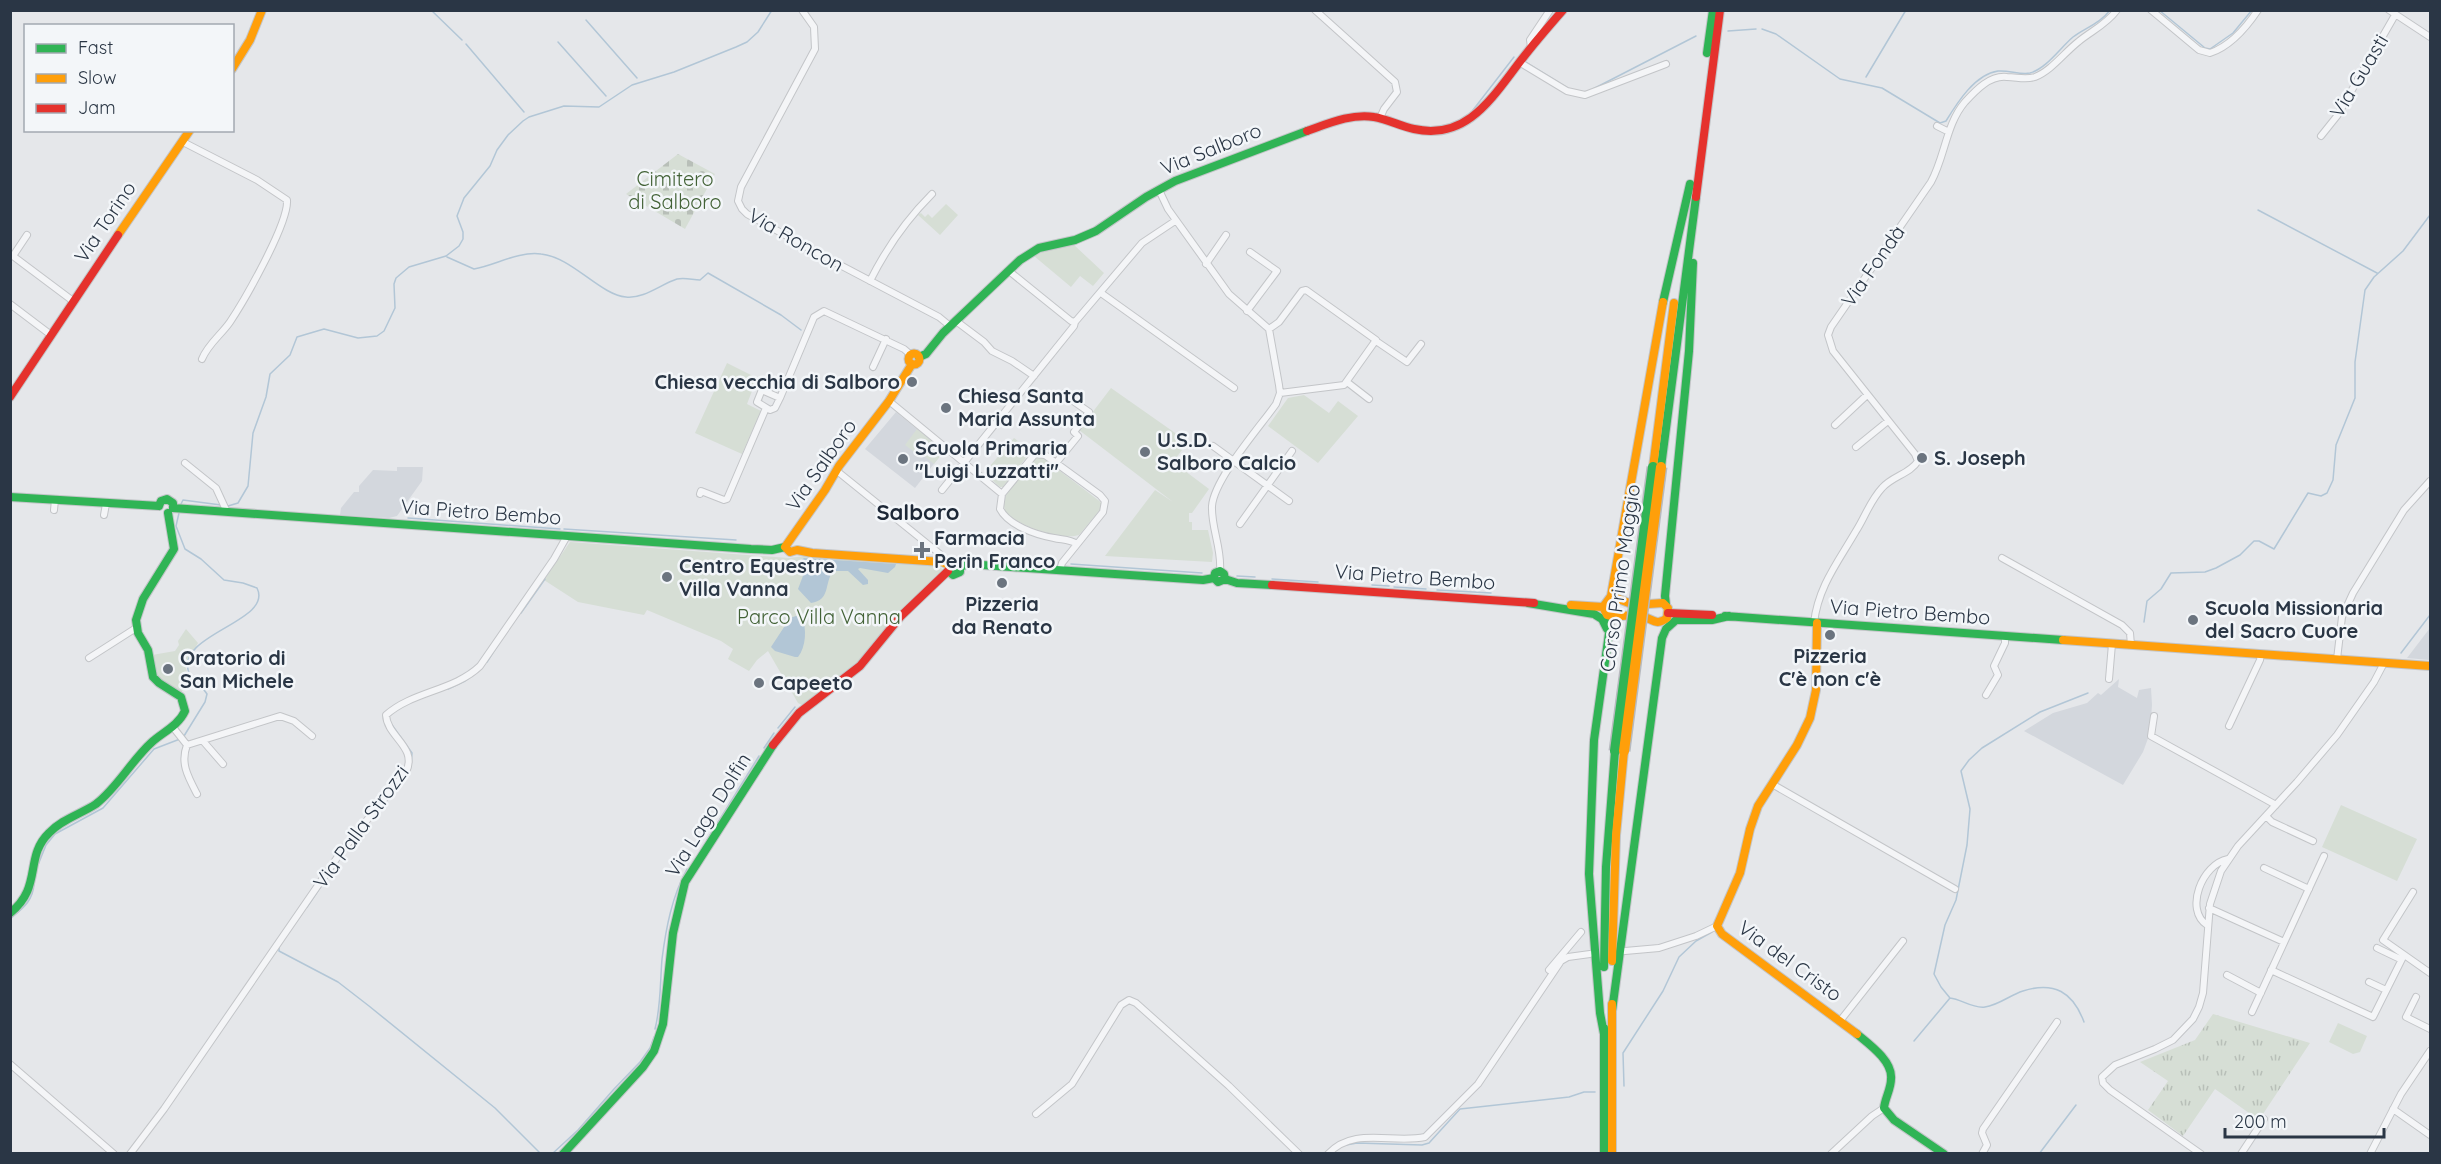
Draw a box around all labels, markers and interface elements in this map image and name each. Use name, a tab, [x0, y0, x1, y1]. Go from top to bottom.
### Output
legend	[24, 24, 234, 132]
street label: Via Guasti	[2324, 29, 2393, 122]
text: Fast	[78, 36, 113, 59]
text: Slow	[78, 66, 116, 89]
text: Jam	[78, 96, 116, 119]
street label: Via Salboro	[1157, 117, 1265, 180]
park label: Cimitero di Salboro	[628, 166, 722, 214]
street label: Via Torino	[68, 176, 141, 267]
street label: Via Roncon	[744, 202, 848, 277]
street label: Via Fondà	[1835, 220, 1910, 311]
place label: Chiesa vecchia di Salboro	[654, 369, 900, 394]
marker: Chiesa vecchia di Salboro	[905, 375, 919, 389]
place label: Chiesa Santa Maria Assunta	[958, 383, 1095, 431]
marker: Chiesa Santa Maria Assunta	[939, 401, 953, 415]
street label: Via Salboro	[780, 414, 861, 516]
place label: U.S.D. Salboro Calcio	[1157, 427, 1296, 475]
place label: Scuola Primaria "Luigi Luzzatti"	[915, 435, 1068, 483]
marker: U.S.D. Salboro Calcio	[1138, 445, 1152, 459]
place label: S. Joseph	[1934, 445, 2026, 470]
marker: S. Joseph	[1915, 451, 1929, 465]
marker: Scuola Primaria "Luigi Luzzatti"	[896, 452, 910, 466]
street label: Corso Primo Maggio	[1594, 482, 1645, 673]
street label: Via Pietro Bembo	[400, 493, 562, 530]
district label: Salboro	[876, 498, 960, 526]
place label: Farmacia Perin Franco	[934, 525, 1055, 573]
marker: Farmacia Perin Franco	[915, 543, 929, 557]
place label: Centro Equestre Villa Vanna	[679, 553, 835, 601]
street label: Via Pietro Bembo	[1334, 558, 1496, 595]
marker: Centro Equestre Villa Vanna	[660, 570, 674, 584]
marker: Pizzeria da Renato	[995, 576, 1009, 590]
place label: Pizzeria da Renato	[951, 591, 1053, 639]
street label: Via Pietro Bembo	[1829, 593, 1991, 630]
place label: Scuola Missionaria del Sacro Cuore	[2205, 595, 2383, 643]
park label: Parco Villa Vanna	[737, 604, 901, 629]
marker: Scuola Missionaria del Sacro Cuore	[2186, 613, 2200, 627]
marker: Pizzeria C'è non c'è	[1823, 628, 1837, 642]
place label: Pizzeria C'è non c'è	[1779, 643, 1881, 691]
place label: Oratorio di San Michele	[180, 645, 294, 693]
marker: Oratorio di San Michele	[161, 662, 175, 676]
place label: Capeeto	[771, 670, 853, 695]
marker: Capeeto	[752, 676, 766, 690]
street label: Via Lago Dolfin	[659, 748, 756, 881]
street label: Via Palla Strozzi	[307, 760, 414, 893]
street label: Via del Cristo	[1734, 915, 1847, 1007]
scale bar	[2225, 1101, 2384, 1139]
text: 200 m	[2234, 1110, 2287, 1133]

